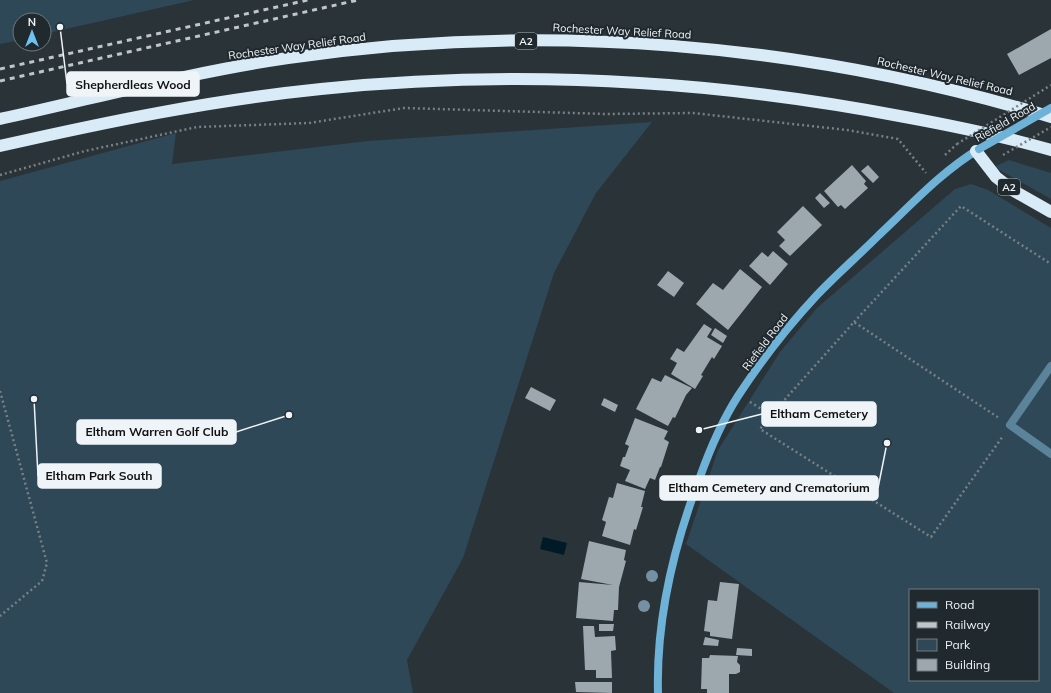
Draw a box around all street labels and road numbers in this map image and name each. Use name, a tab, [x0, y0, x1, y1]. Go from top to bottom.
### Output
street label: Rochester Way Relief Road	[552, 20, 692, 42]
street label: Rochester Way Relief Road	[227, 29, 367, 63]
road number: A2	[515, 33, 537, 49]
street label: Rochester Way Relief Road	[876, 54, 1014, 98]
street label: Riefield Road	[972, 99, 1038, 145]
road number: A2	[998, 179, 1020, 195]
street label: Riefield Road	[739, 311, 791, 373]

